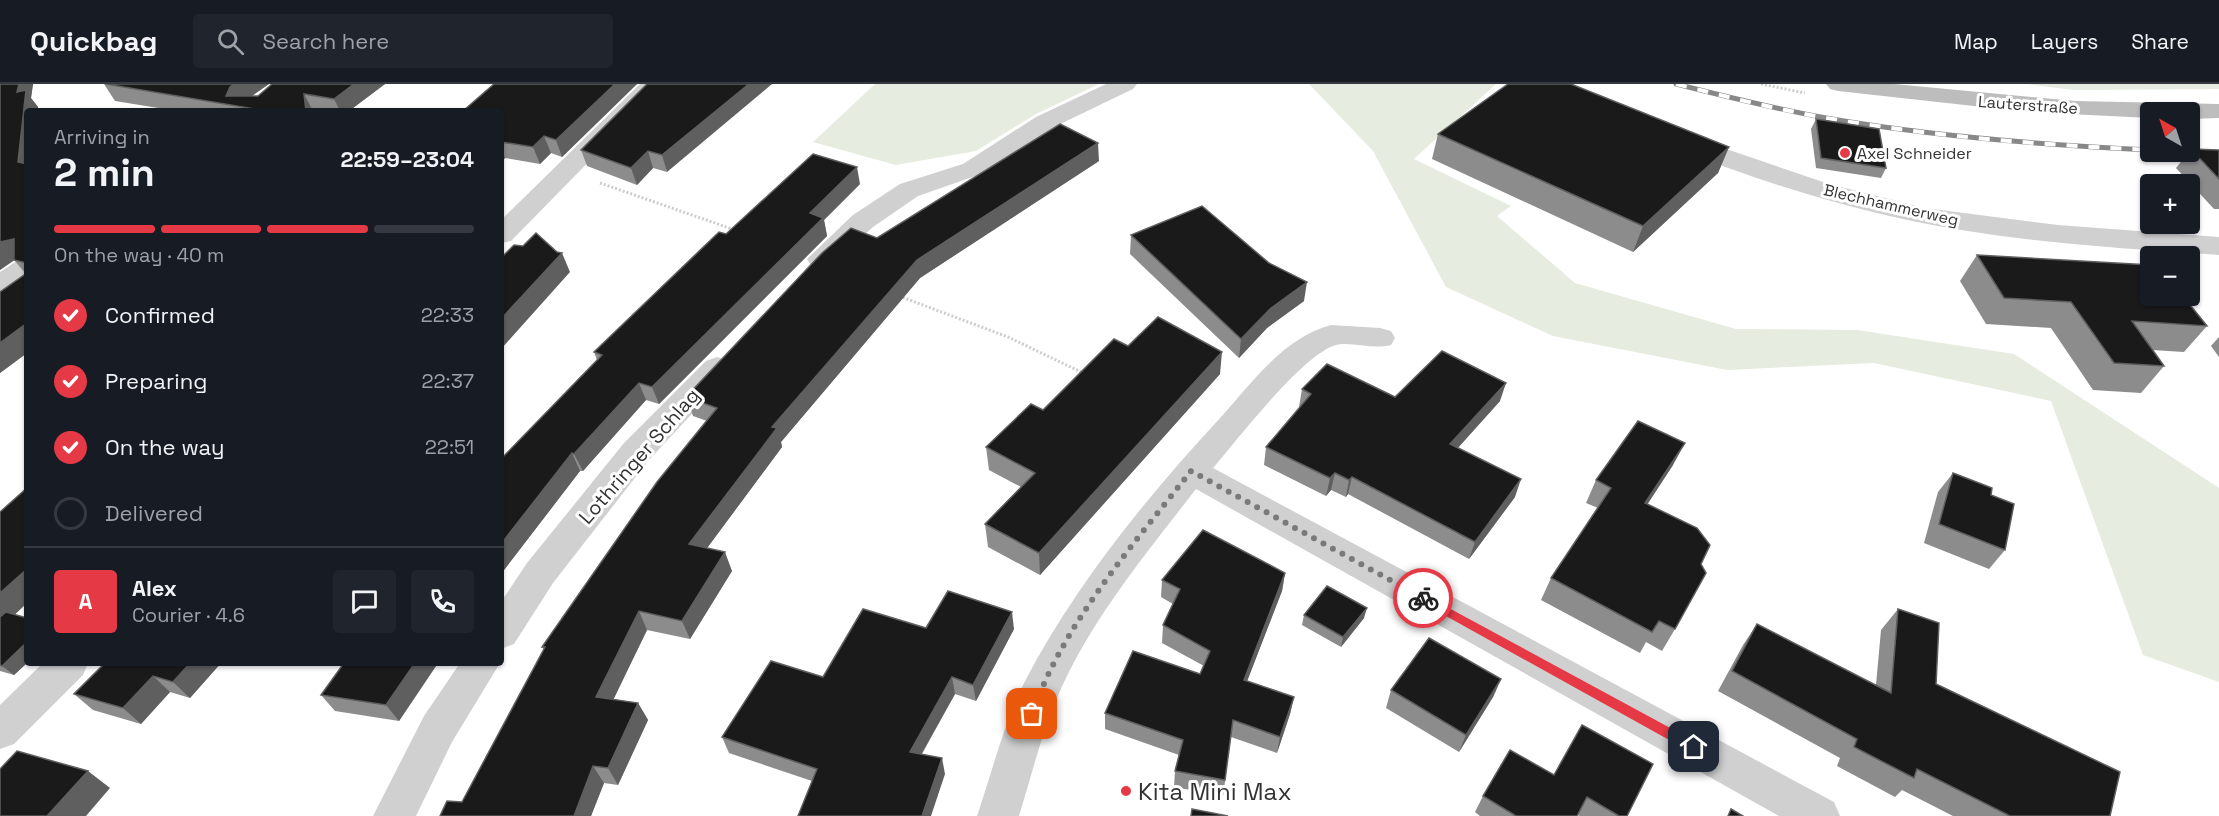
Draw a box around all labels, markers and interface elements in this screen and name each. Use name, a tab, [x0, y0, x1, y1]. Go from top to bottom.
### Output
search box	[193, 14, 613, 68]
text: Quickbag	[30, 23, 157, 59]
icon: search	[214, 25, 247, 58]
text: Search here	[262, 27, 389, 55]
text: Map	[1954, 28, 1998, 55]
text: Layers	[2031, 28, 2098, 55]
text: Share	[2131, 28, 2189, 55]
street label: Lauterstraße	[1977, 91, 2079, 119]
north arrow	[2140, 102, 2200, 162]
map controls	[2140, 102, 2200, 306]
text: Arriving in	[54, 124, 150, 150]
place label: Axel Schneider	[1857, 143, 1972, 164]
text: 22:59–23:04	[340, 145, 474, 173]
marker: Axel Schneider	[1838, 146, 1852, 160]
text: 2 min	[54, 148, 155, 197]
button: +	[2140, 174, 2200, 234]
street label: Blechhammerweg	[1822, 179, 1960, 231]
text: On the way · 40 m	[54, 242, 224, 268]
button: −	[2140, 246, 2200, 306]
icon: check	[54, 299, 87, 332]
text: Confirmed	[105, 301, 215, 329]
text: 22:33	[421, 302, 474, 328]
icon: check	[54, 365, 87, 398]
text: Preparing	[105, 367, 207, 395]
text: 22:37	[421, 368, 474, 394]
street label: Lothringer Schlag	[573, 383, 705, 529]
icon: check	[54, 431, 87, 464]
text: On the way	[105, 433, 224, 461]
text: 22:51	[425, 434, 474, 460]
text: Delivered	[105, 499, 203, 527]
courier	[1393, 568, 1453, 628]
button: chat	[333, 570, 396, 633]
button: phone	[411, 570, 474, 633]
text: Alex	[132, 574, 177, 602]
icon: bike	[1407, 582, 1440, 615]
text: A	[79, 587, 92, 615]
text: Courier · 4.6	[132, 602, 245, 628]
pin	[1006, 688, 1057, 739]
icon: bag	[1015, 697, 1048, 730]
pin	[1668, 721, 1719, 772]
icon: home	[1677, 730, 1710, 763]
place label: Kita Mini Max	[1138, 776, 1292, 807]
marker: Kita Mini Max	[1119, 784, 1133, 798]

